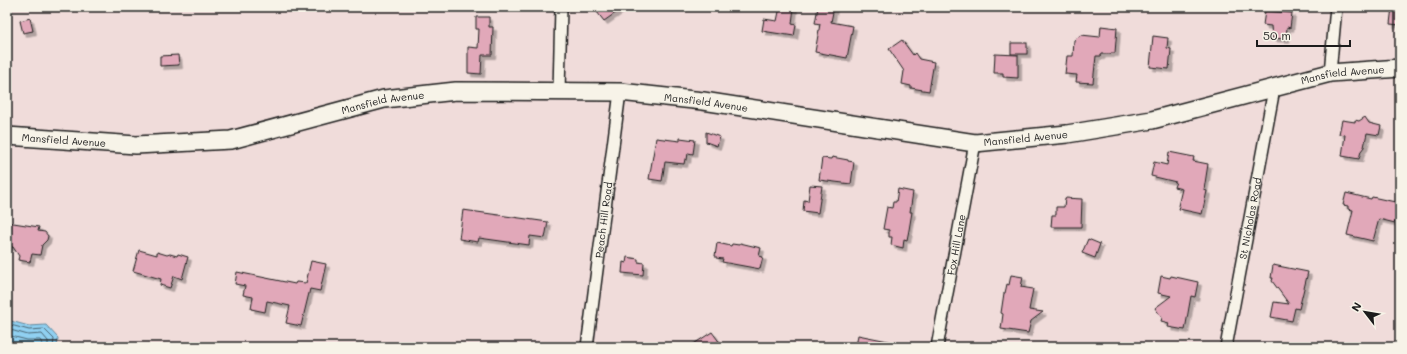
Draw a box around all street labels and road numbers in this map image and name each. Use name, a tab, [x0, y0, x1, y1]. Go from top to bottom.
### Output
street label: Mansfield Avenue	[1299, 62, 1385, 87]
street label: Mansfield Avenue	[340, 88, 425, 117]
street label: Mansfield Avenue	[663, 90, 749, 115]
street label: Mansfield Avenue	[983, 127, 1068, 149]
street label: Mansfield Avenue	[21, 130, 107, 150]
street label: St Nicholas Road	[1235, 176, 1264, 260]
street label: Peach Hill Road	[592, 181, 615, 259]
street label: Fox Hill Lane	[944, 213, 969, 276]

